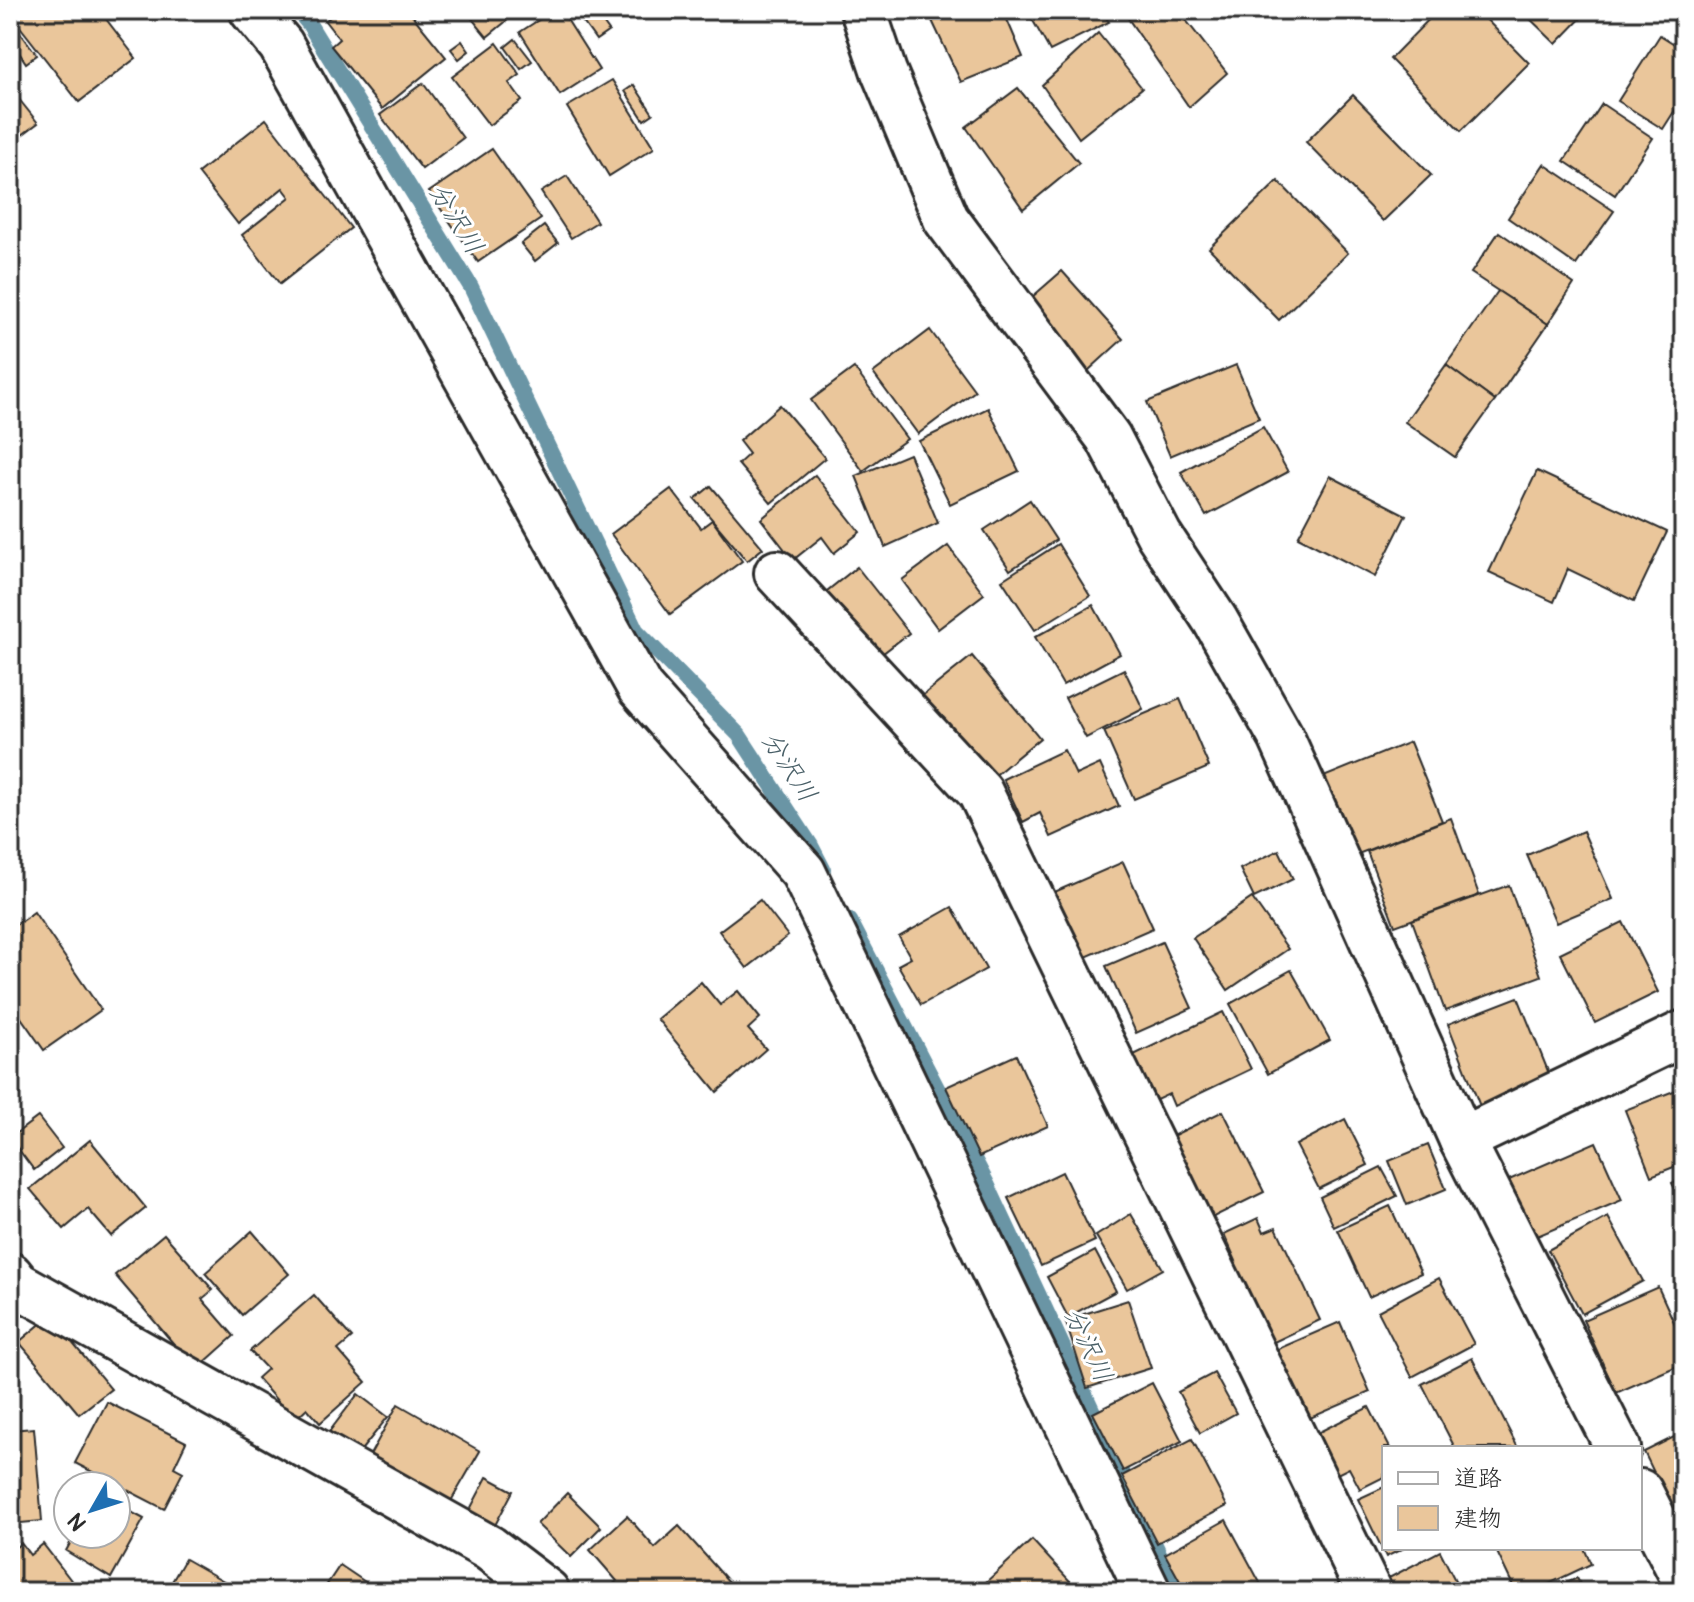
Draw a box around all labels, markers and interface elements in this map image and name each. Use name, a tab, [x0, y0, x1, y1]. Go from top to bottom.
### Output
water label: 分沢川	[422, 177, 490, 261]
water label: 分沢川	[754, 726, 824, 808]
water label: 分沢川	[1057, 1303, 1119, 1387]
legend	[1382, 1446, 1642, 1550]
text: 道路	[1454, 1464, 1502, 1493]
north arrow	[52, 1470, 132, 1550]
text: 建物	[1454, 1504, 1502, 1533]
text: N	[62, 1507, 93, 1537]

